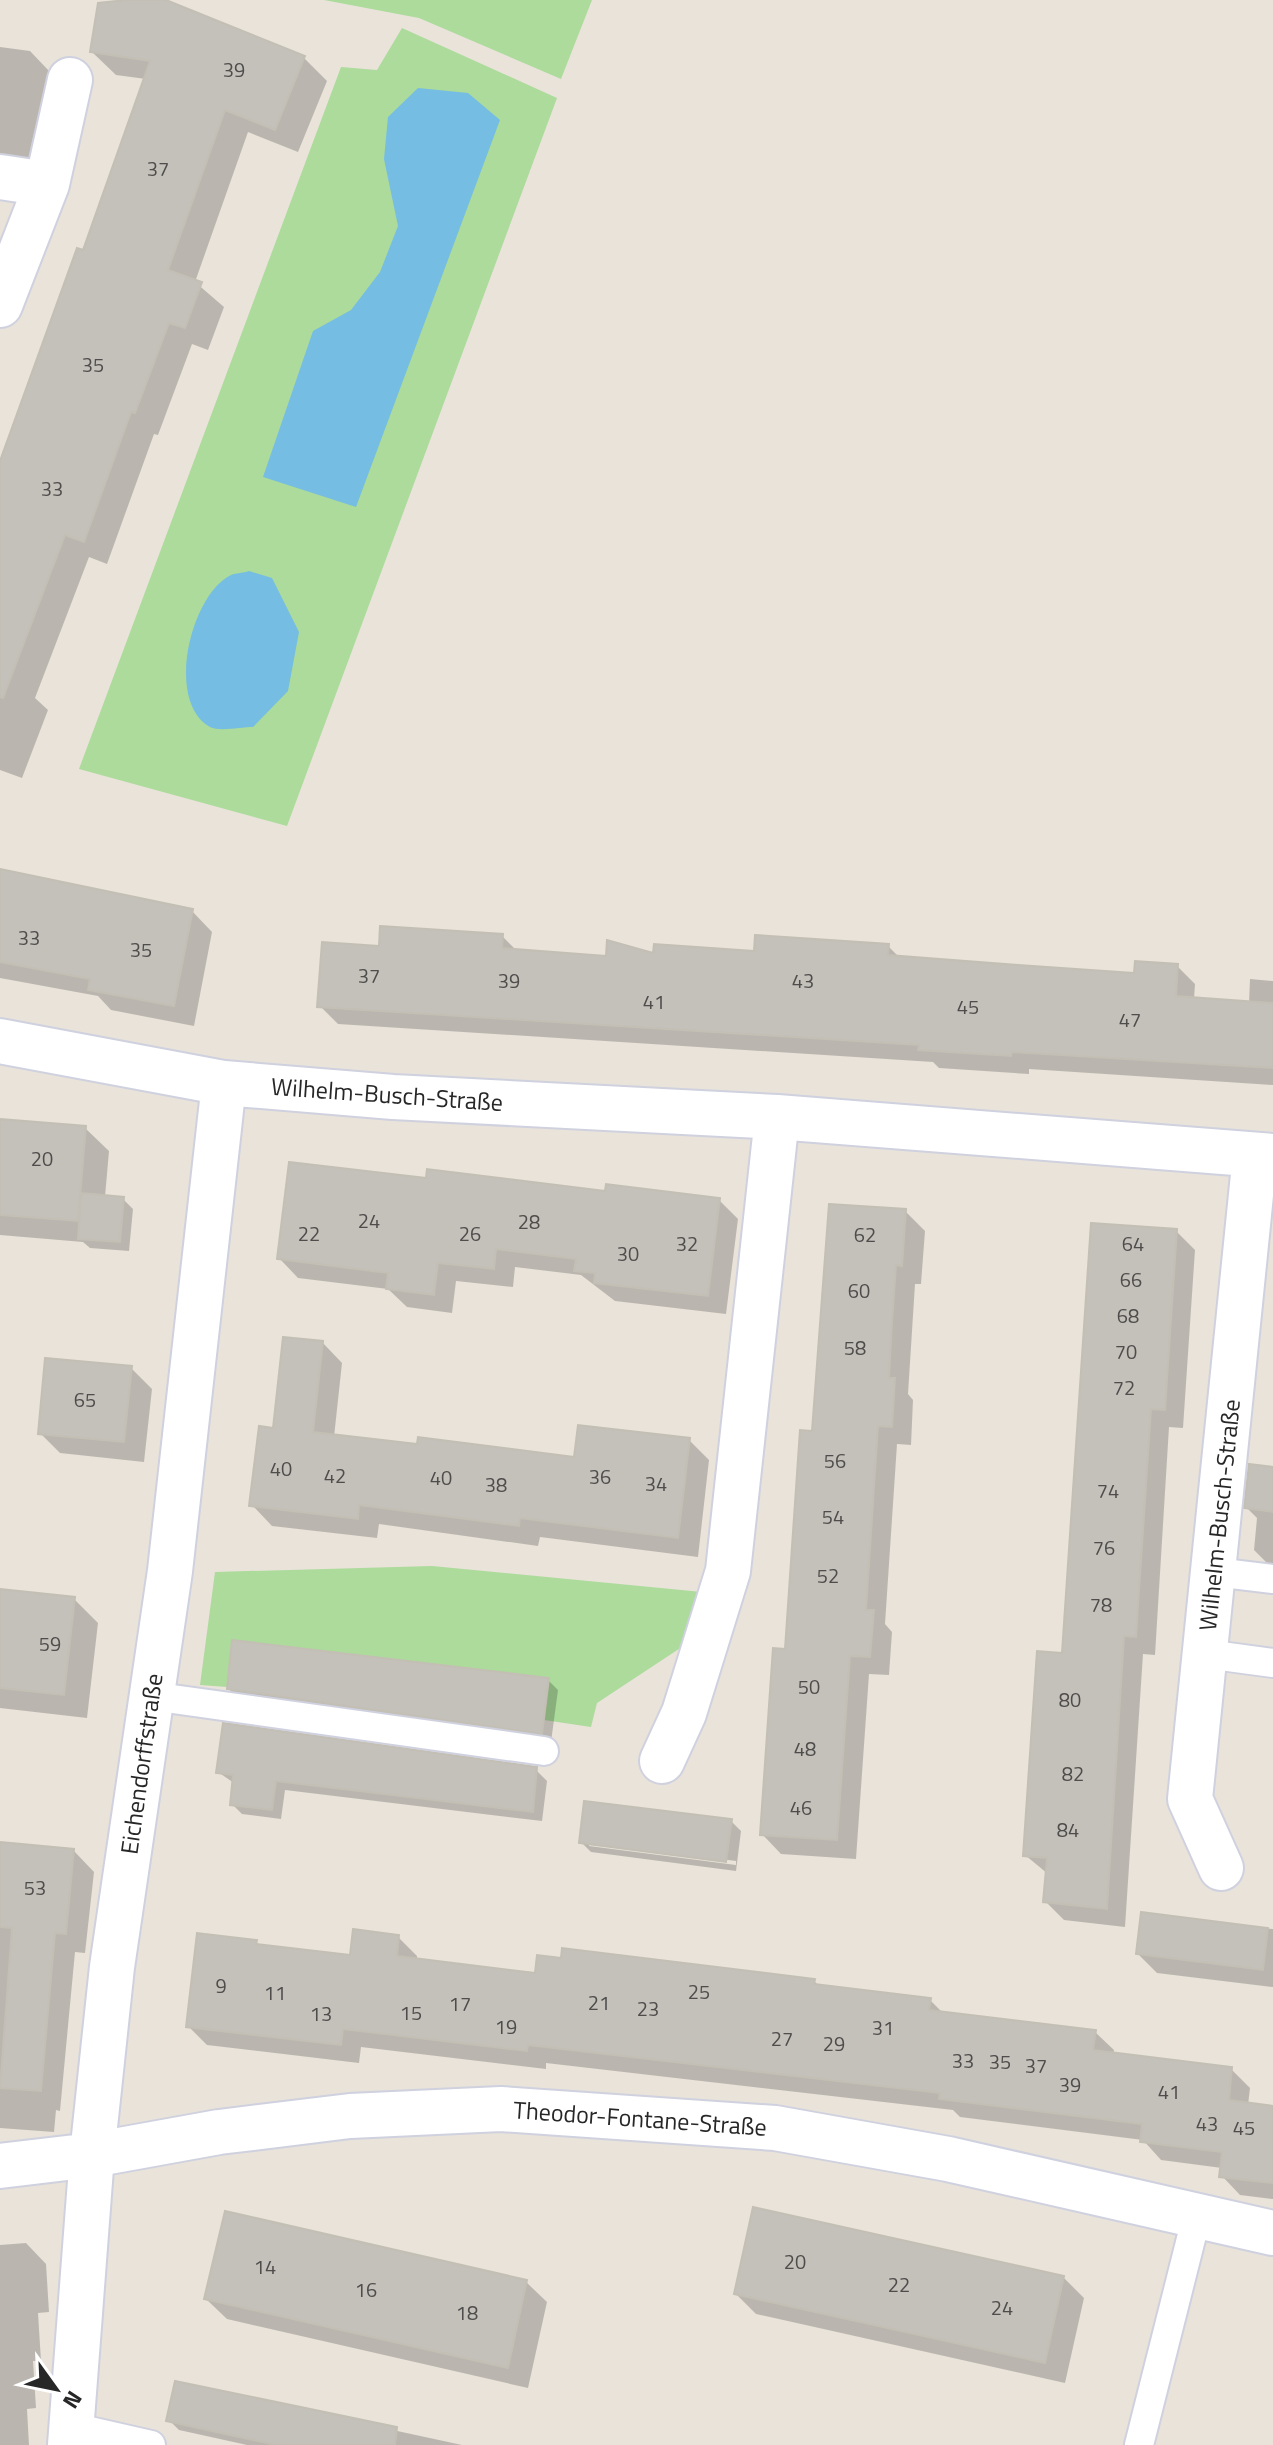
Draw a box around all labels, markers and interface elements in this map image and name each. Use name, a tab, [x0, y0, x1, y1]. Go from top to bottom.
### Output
house number: 39	[223, 54, 245, 85]
house number: 37	[147, 153, 169, 184]
house number: 35	[82, 349, 104, 380]
house number: 33	[41, 473, 63, 504]
house number: 33	[18, 922, 40, 953]
house number: 35	[130, 934, 152, 965]
house number: 37	[358, 960, 380, 991]
house number: 39	[498, 965, 520, 996]
house number: 43	[792, 965, 814, 996]
house number: 41	[643, 986, 665, 1017]
house number: 45	[957, 991, 979, 1022]
house number: 47	[1119, 1004, 1141, 1035]
street label: Wilhelm-Busch-Straße	[270, 1068, 504, 1120]
house number: 20	[31, 1143, 53, 1174]
house number: 24	[358, 1205, 380, 1236]
house number: 28	[518, 1206, 540, 1237]
house number: 22	[298, 1218, 320, 1249]
house number: 26	[459, 1218, 481, 1249]
house number: 62	[854, 1219, 876, 1250]
house number: 32	[676, 1228, 698, 1259]
house number: 64	[1122, 1228, 1144, 1259]
house number: 30	[617, 1238, 639, 1269]
house number: 66	[1120, 1264, 1142, 1295]
house number: 60	[848, 1275, 870, 1306]
house number: 68	[1117, 1300, 1139, 1331]
house number: 58	[844, 1332, 866, 1363]
house number: 70	[1115, 1336, 1137, 1367]
house number: 72	[1113, 1372, 1135, 1403]
house number: 65	[74, 1384, 96, 1415]
street label: Wilhelm-Busch-Straße	[1189, 1397, 1249, 1632]
house number: 56	[824, 1445, 846, 1476]
house number: 40	[270, 1453, 292, 1484]
house number: 42	[324, 1460, 346, 1491]
house number: 36	[589, 1461, 611, 1492]
house number: 40	[430, 1462, 452, 1493]
house number: 34	[645, 1468, 667, 1499]
house number: 38	[485, 1469, 507, 1500]
house number: 74	[1097, 1475, 1119, 1506]
house number: 54	[822, 1501, 844, 1532]
house number: 76	[1093, 1532, 1115, 1563]
house number: 52	[817, 1560, 839, 1591]
house number: 78	[1090, 1589, 1112, 1620]
house number: 59	[39, 1628, 61, 1659]
street label: Eichendorffstraße	[111, 1671, 172, 1857]
house number: 50	[798, 1671, 820, 1702]
house number: 80	[1059, 1684, 1081, 1715]
house number: 48	[794, 1733, 816, 1764]
house number: 82	[1062, 1758, 1084, 1789]
house number: 46	[790, 1792, 812, 1823]
house number: 84	[1057, 1814, 1079, 1845]
house number: 53	[24, 1872, 46, 1903]
house number: 9	[215, 1970, 227, 2001]
house number: 25	[688, 1976, 710, 2007]
house number: 11	[264, 1977, 286, 2008]
house number: 21	[588, 1987, 610, 2018]
house number: 17	[449, 1988, 471, 2019]
house number: 23	[637, 1993, 659, 2024]
house number: 15	[400, 1997, 422, 2028]
house number: 13	[310, 1998, 332, 2029]
house number: 19	[495, 2011, 517, 2042]
house number: 31	[872, 2012, 894, 2043]
house number: 27	[771, 2023, 793, 2054]
house number: 29	[823, 2028, 845, 2059]
house number: 33	[952, 2045, 974, 2076]
house number: 35	[989, 2046, 1011, 2077]
house number: 37	[1025, 2050, 1047, 2081]
house number: 39	[1059, 2069, 1081, 2100]
house number: 41	[1158, 2076, 1180, 2107]
street label: Theodor-Fontane-Straße	[512, 2091, 768, 2145]
house number: 43	[1196, 2108, 1218, 2139]
house number: 45	[1233, 2112, 1255, 2143]
house number: 20	[784, 2246, 806, 2277]
house number: 14	[254, 2251, 276, 2282]
house number: 22	[888, 2269, 910, 2300]
house number: 16	[355, 2274, 377, 2305]
house number: 24	[991, 2292, 1013, 2323]
house number: 18	[456, 2297, 478, 2328]
north arrow	[16, 2349, 96, 2429]
text: N	[54, 2384, 91, 2416]

